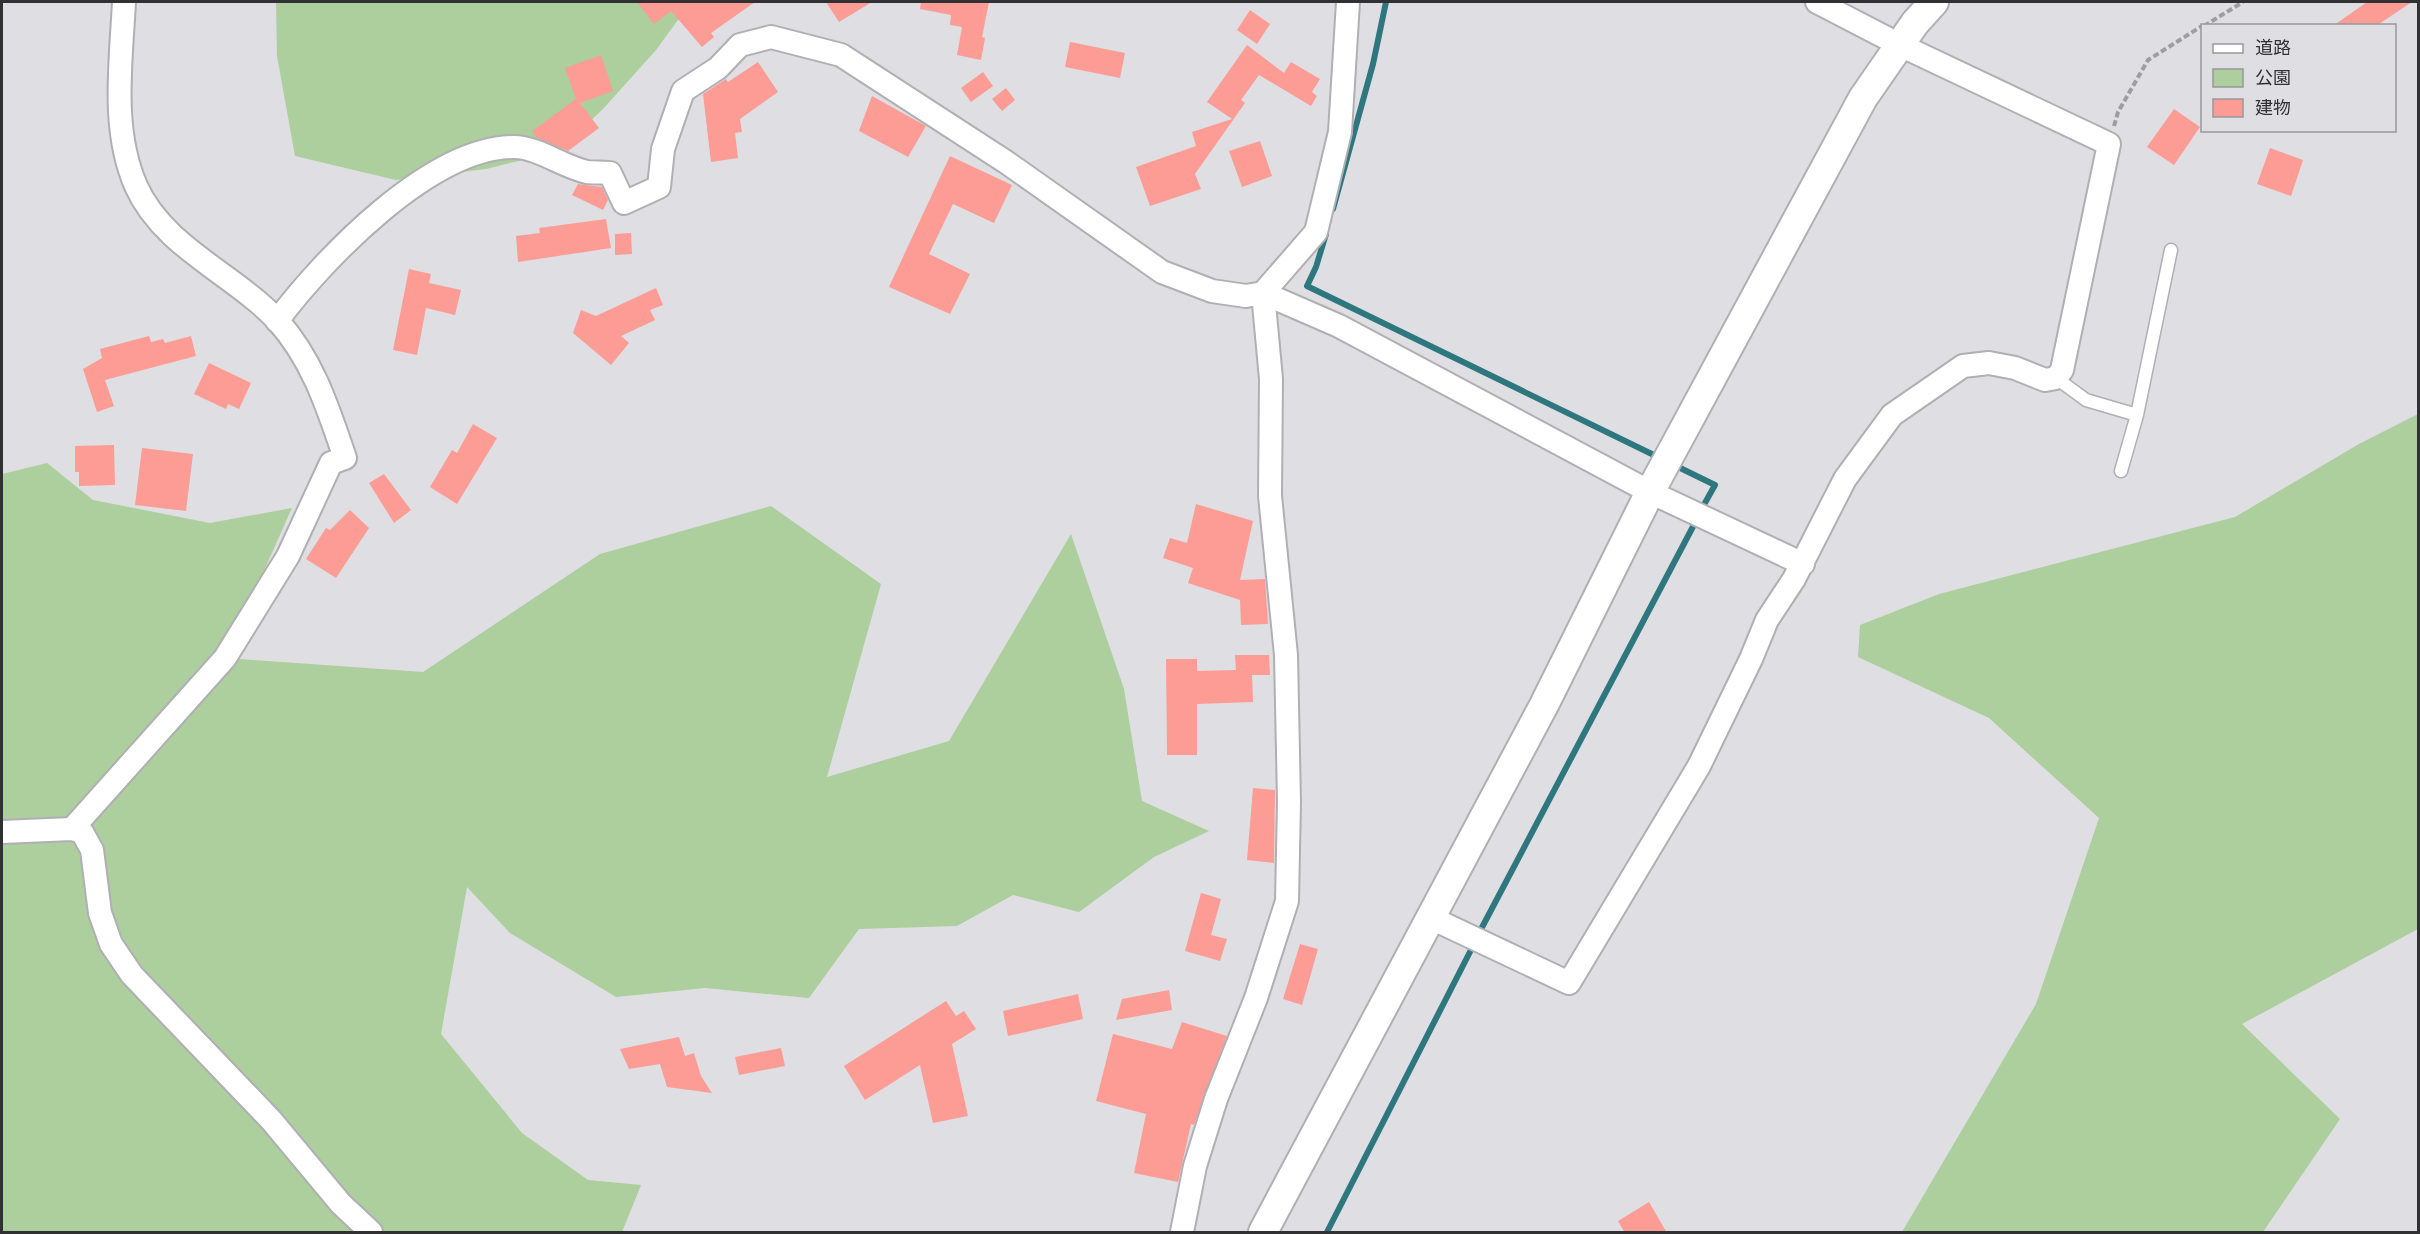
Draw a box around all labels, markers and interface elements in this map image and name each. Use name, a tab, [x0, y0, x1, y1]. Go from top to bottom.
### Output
legend	[2201, 24, 2396, 132]
text: 道路	[2255, 37, 2291, 59]
text: 公園	[2255, 67, 2291, 89]
text: 建物	[2255, 97, 2291, 119]

